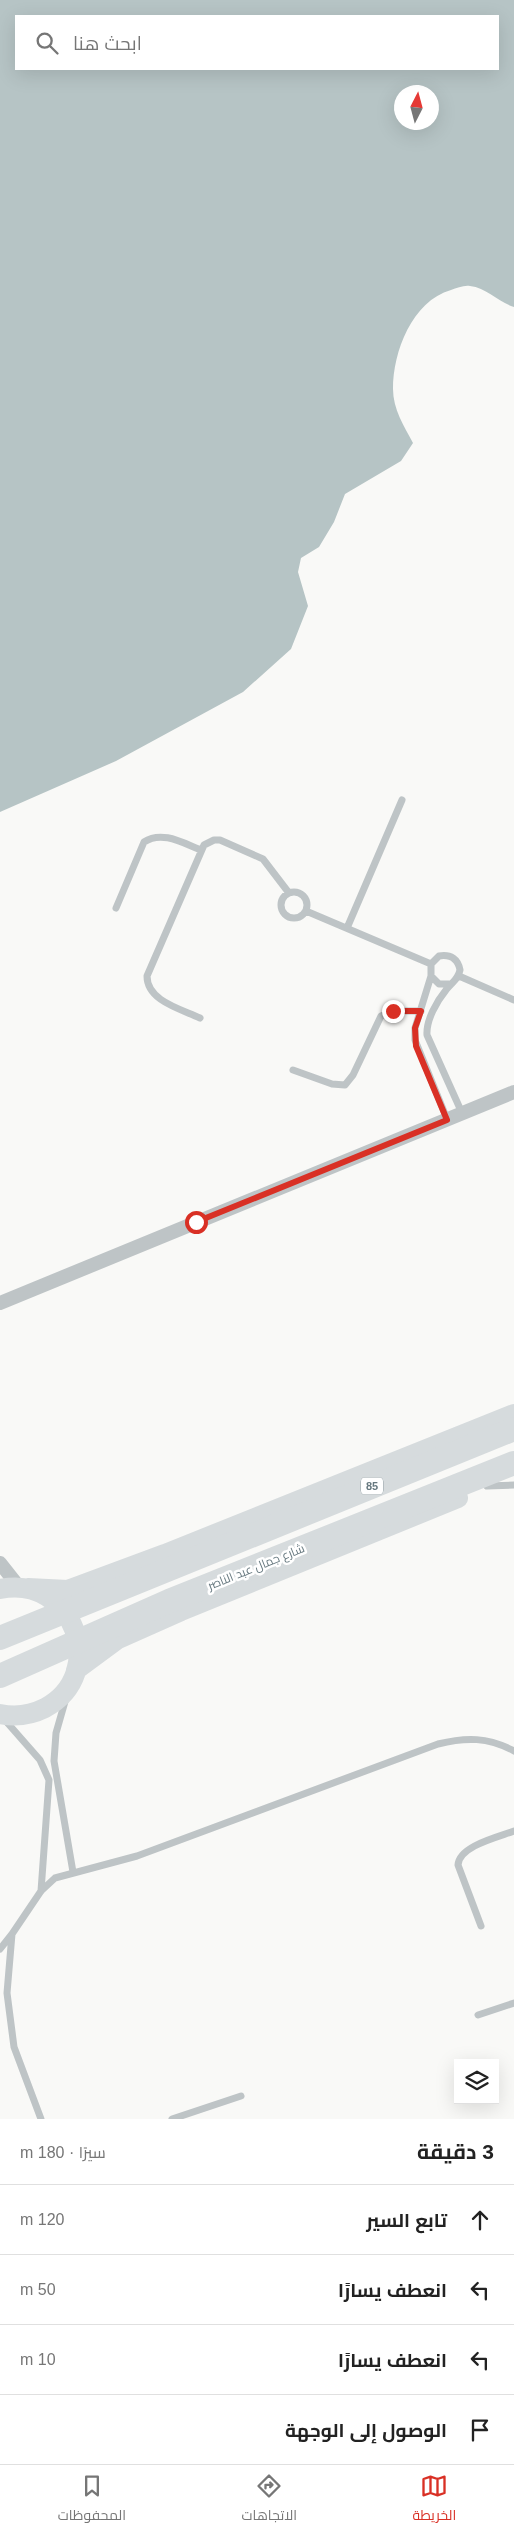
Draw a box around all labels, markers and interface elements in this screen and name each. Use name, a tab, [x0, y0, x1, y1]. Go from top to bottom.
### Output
search box	[15, 15, 499, 70]
icon: search	[33, 29, 61, 57]
text: ابحث هنا	[73, 33, 142, 54]
north arrow	[394, 85, 439, 130]
route end	[382, 1000, 405, 1023]
route start	[185, 1211, 208, 1234]
road number: 85	[361, 1478, 383, 1494]
street label: شارع جمال عبد الناصر	[205, 1541, 307, 1594]
map controls	[454, 2059, 499, 2104]
button: layers	[454, 2059, 499, 2104]
text: 3 دقيقة	[417, 2140, 494, 2163]
text: سيرًا · 180 m	[20, 2144, 106, 2161]
icon: ahead	[466, 2206, 494, 2234]
text: تابع السير	[366, 2210, 447, 2231]
text: 120 m	[20, 2211, 64, 2228]
icon: left	[466, 2276, 494, 2304]
text: انعطف يسارًا	[338, 2280, 447, 2301]
text: 50 m	[20, 2281, 56, 2298]
icon: left	[466, 2346, 494, 2374]
text: انعطف يسارًا	[338, 2350, 447, 2371]
text: 10 m	[20, 2351, 56, 2368]
icon: arrive	[466, 2416, 494, 2444]
text: الوصول إلى الوجهة	[285, 2420, 447, 2441]
tab: المحفوظات	[58, 2472, 126, 2528]
tab: الاتجاهات	[242, 2472, 297, 2528]
tab: الخريطة	[413, 2472, 456, 2528]

